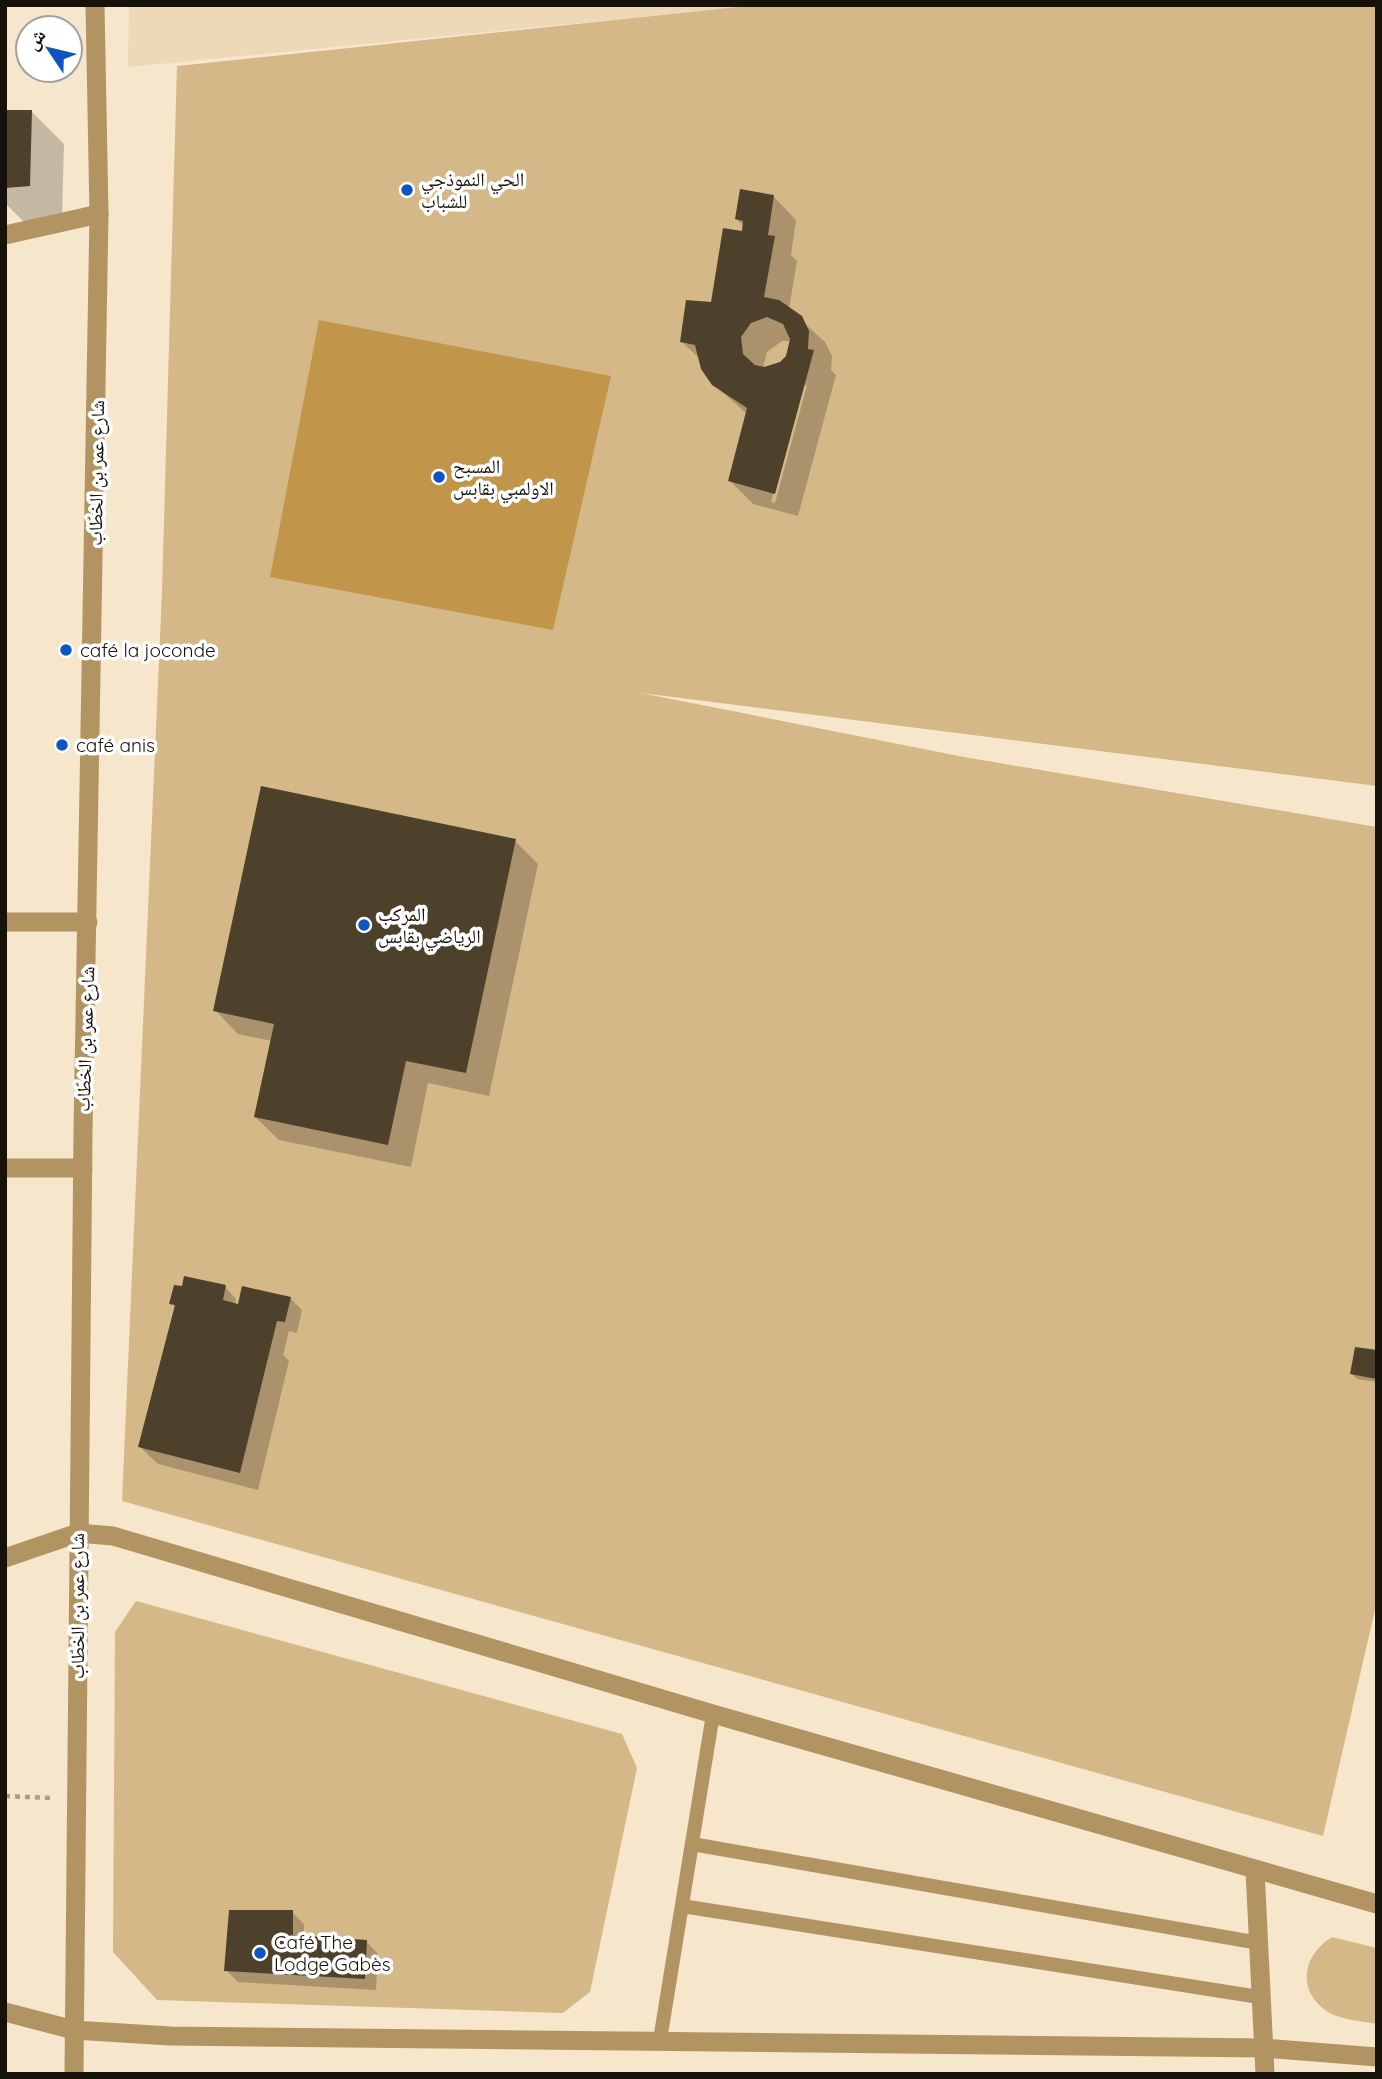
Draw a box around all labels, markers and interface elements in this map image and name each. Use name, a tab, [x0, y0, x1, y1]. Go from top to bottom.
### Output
north arrow	[14, 14, 84, 84]
text: ش	[19, 24, 51, 54]
place label: الحي النموذجي للشباب	[421, 167, 524, 213]
marker: الحي النموذجي للشباب	[399, 182, 415, 198]
street label: شارع عمر بن الخطّاب	[83, 400, 109, 546]
place label: المسبح الاولمبي بقابس	[453, 454, 554, 504]
marker: المسبح الاولمبي بقابس	[431, 469, 447, 485]
place label: café la joconde	[80, 638, 216, 662]
marker: café la joconde	[58, 642, 74, 658]
place label: café anis	[76, 733, 155, 757]
marker: café anis	[54, 737, 70, 753]
place label: المركب الرياضي بقابس	[378, 902, 481, 952]
marker: المركب الرياضي بقابس	[356, 917, 372, 933]
street label: شارع عمر بن الخطّاب	[70, 966, 100, 1112]
street label: شارع عمر بن الخطّاب	[65, 1533, 89, 1679]
place label: Café The Lodge Gabès	[274, 1930, 391, 1976]
marker: Café The Lodge Gabès	[252, 1945, 268, 1961]

